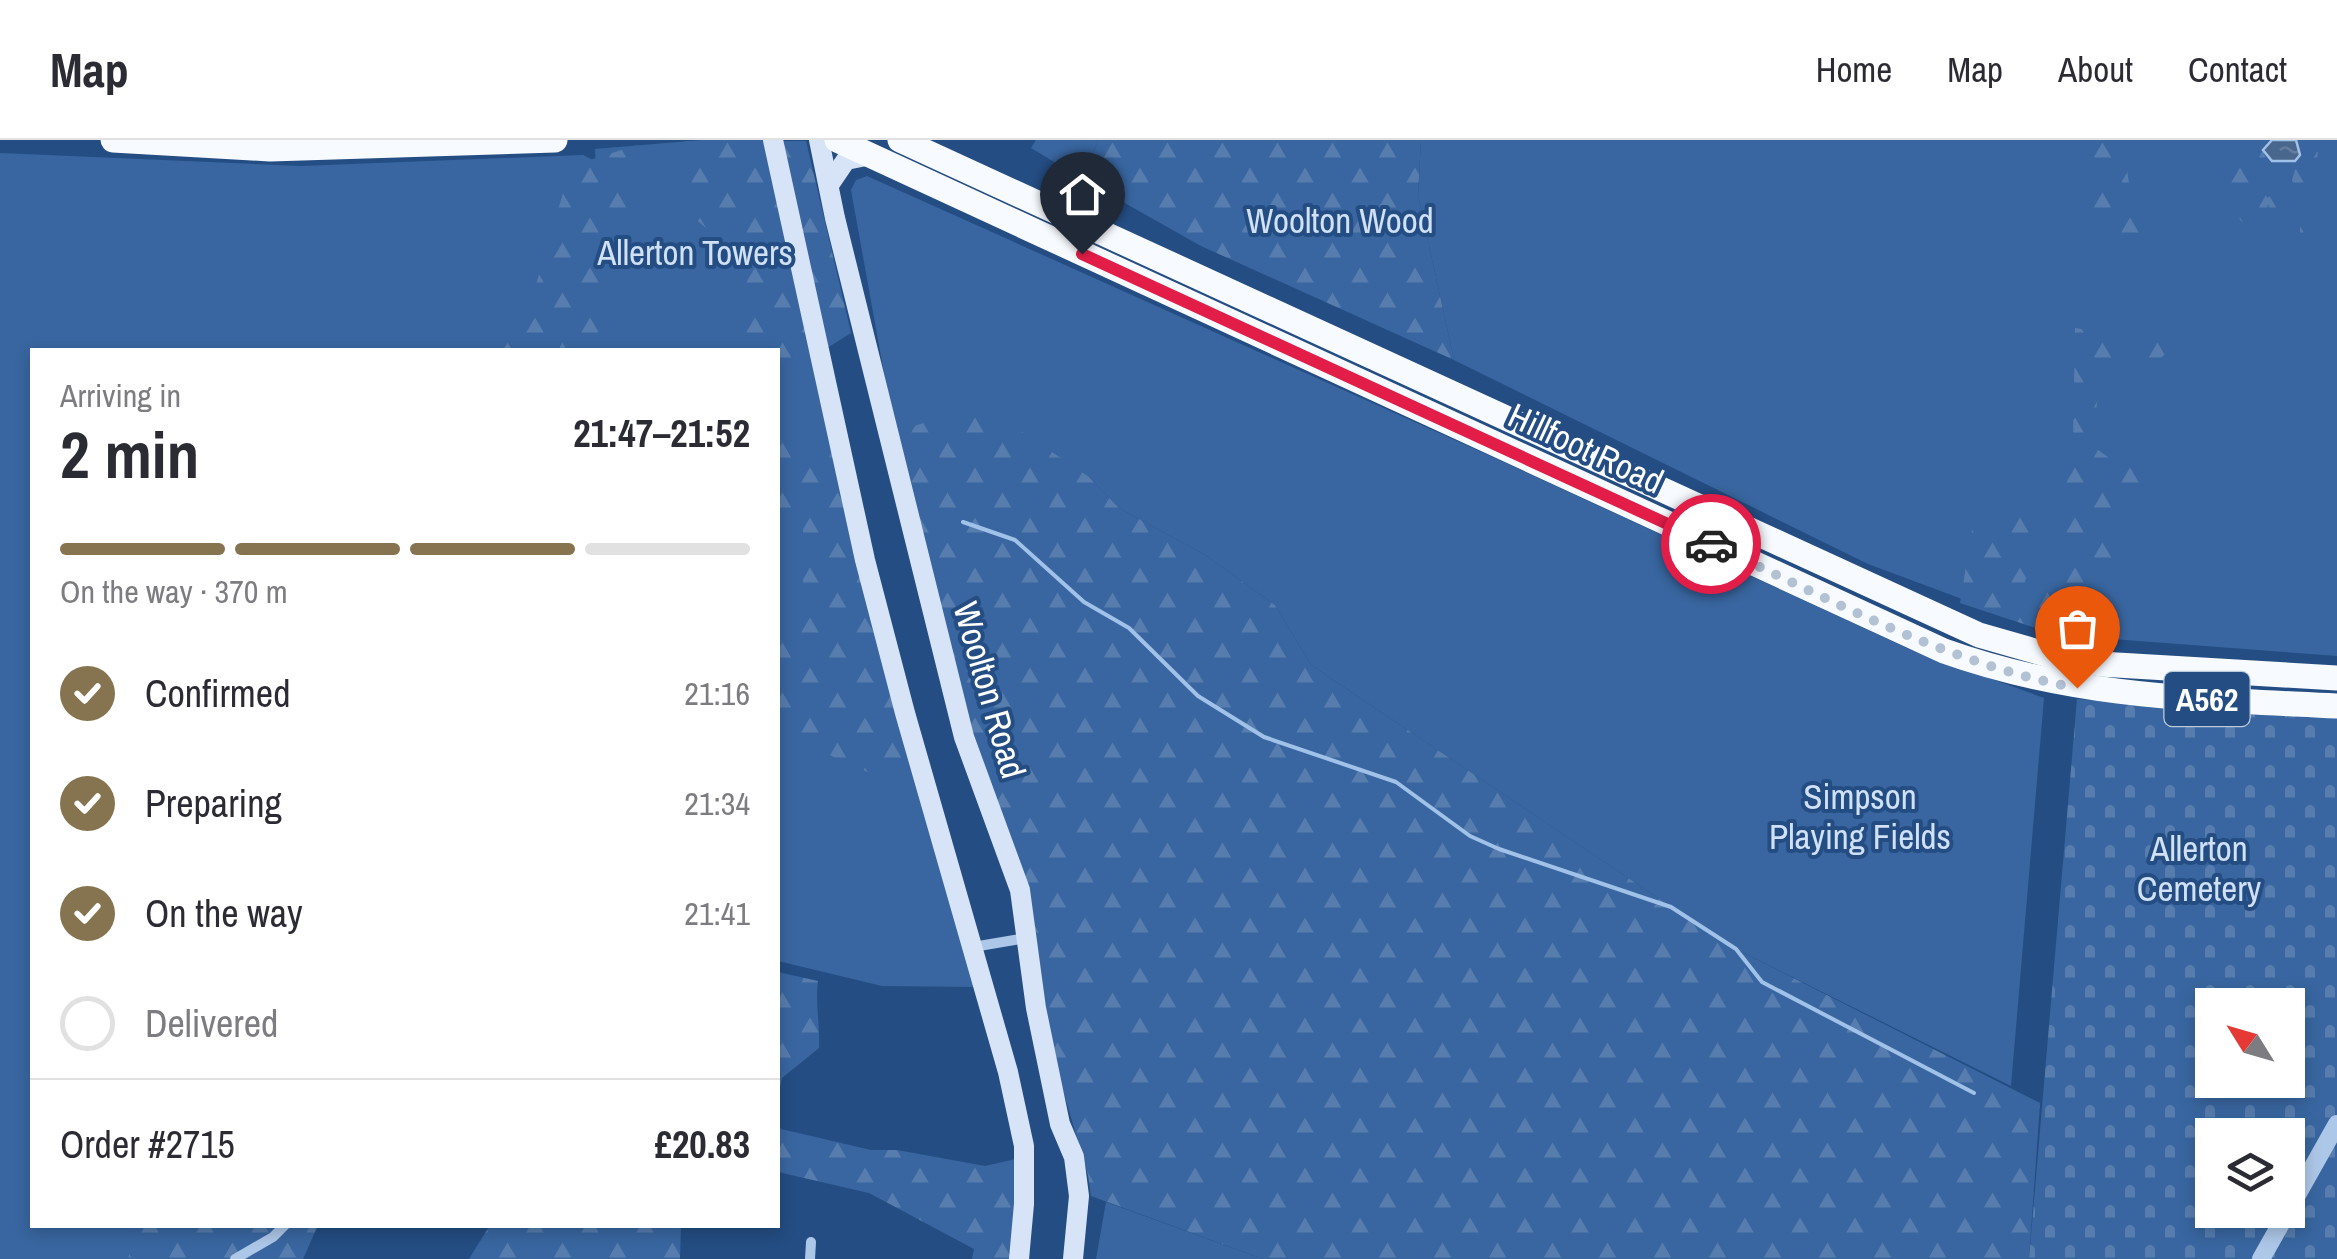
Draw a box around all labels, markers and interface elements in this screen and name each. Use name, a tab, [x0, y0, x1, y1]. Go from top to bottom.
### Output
text: Map	[50, 37, 129, 102]
text: Home	[1816, 46, 1892, 93]
text: Map	[1947, 46, 2003, 93]
text: About	[2058, 46, 2133, 93]
text: Contact	[2188, 46, 2287, 93]
pin	[1040, 152, 1125, 255]
icon: home	[1055, 167, 1110, 222]
park label: Woolton Wood	[1246, 197, 1434, 244]
park label: Allerton Towers	[596, 229, 793, 276]
text: Arriving in	[60, 374, 181, 417]
street label: Hillfoot Road	[1501, 392, 1671, 504]
text: 21:47–21:52	[573, 408, 750, 459]
text: 2 min	[60, 411, 199, 498]
courier	[1661, 494, 1761, 594]
icon: car	[1684, 517, 1739, 572]
text: On the way · 370 m	[60, 570, 288, 613]
pin	[2035, 586, 2120, 689]
street label: Woolton Road	[942, 596, 1038, 784]
icon: bag	[2050, 601, 2105, 656]
icon: check	[60, 666, 115, 721]
text: Confirmed	[145, 668, 290, 719]
text: 21:16	[684, 672, 750, 715]
road number: A562	[2164, 672, 2250, 726]
park label: Simpson Playing Fields	[1769, 773, 1951, 860]
icon: check	[60, 776, 115, 831]
text: Preparing	[145, 778, 282, 829]
text: 21:34	[684, 782, 750, 825]
park label: Allerton Cemetery	[2137, 825, 2262, 912]
icon: check	[60, 886, 115, 941]
text: On the way	[145, 888, 303, 939]
text: 21:41	[684, 892, 750, 935]
north arrow	[2195, 988, 2305, 1098]
map controls	[2195, 988, 2305, 1228]
text: Delivered	[145, 998, 278, 1049]
button: layers	[2195, 1118, 2305, 1228]
text: Order #2715	[60, 1119, 235, 1170]
text: £20.83	[655, 1119, 750, 1170]

